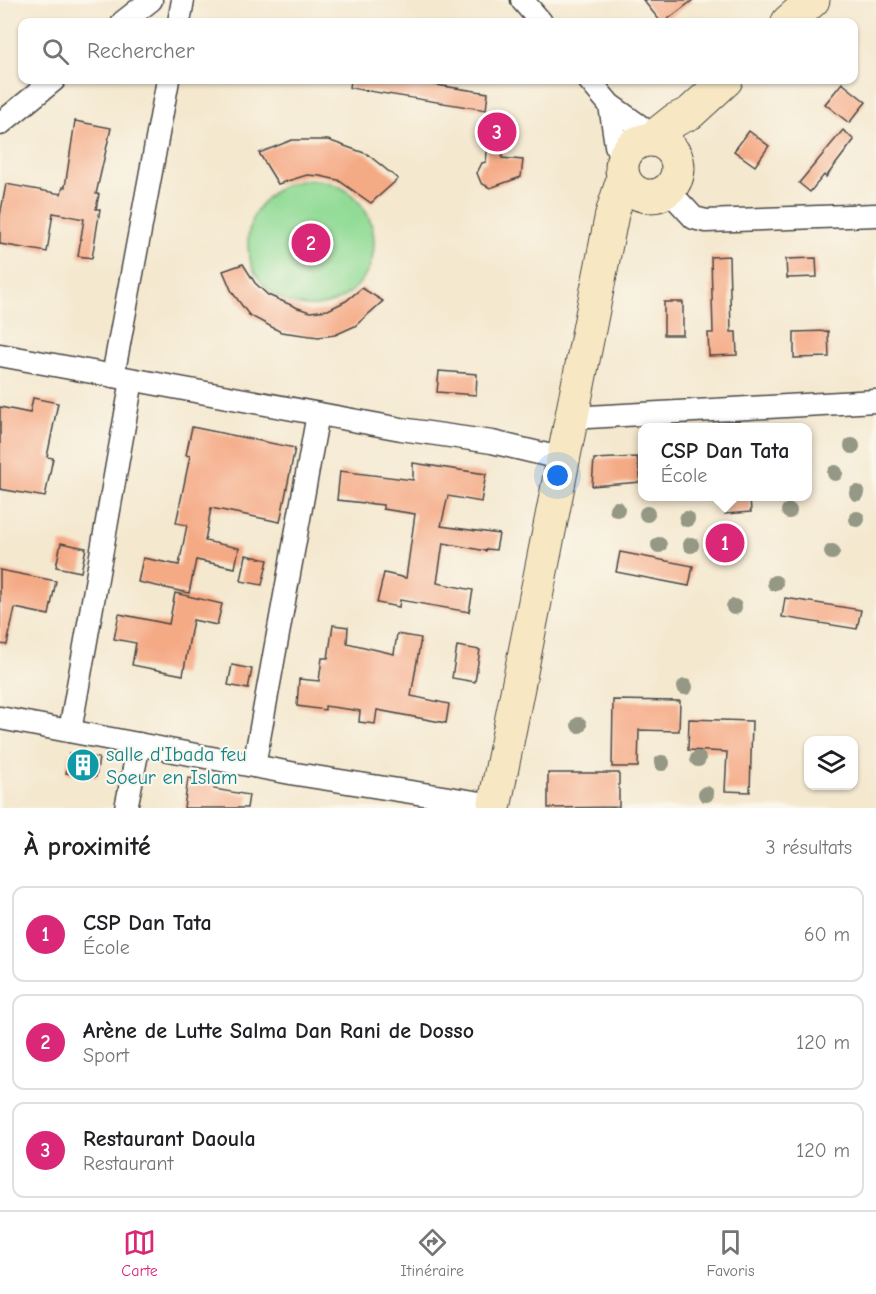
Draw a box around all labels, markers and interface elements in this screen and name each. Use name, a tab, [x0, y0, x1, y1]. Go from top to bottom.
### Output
search box	[18, 18, 858, 84]
icon: search	[39, 35, 72, 68]
text: Rechercher	[87, 38, 195, 64]
pin: 3	[478, 110, 516, 154]
pin: 2	[292, 220, 330, 266]
popup	[638, 423, 812, 501]
text: CSP Dan Tata	[661, 438, 789, 464]
your location	[543, 461, 572, 490]
text: École	[661, 464, 707, 487]
pin: 1	[706, 520, 744, 566]
map controls	[804, 736, 858, 790]
button: layers	[804, 736, 858, 790]
place label: salle d'Ibada feu Soeur en Islam	[106, 743, 246, 789]
building icon: salle d'Ibada feu Soeur en Islam	[65, 747, 101, 783]
text: À proximité	[24, 832, 151, 862]
text: 3 résultats	[765, 836, 852, 859]
text: CSP Dan Tata	[83, 910, 212, 936]
text: 1	[42, 923, 49, 946]
text: 60 m	[804, 923, 850, 946]
text: École	[83, 936, 130, 959]
text: Arène de Lutte Salma Dan Rani de Dosso	[83, 1018, 474, 1044]
text: 2	[41, 1031, 50, 1054]
text: 120 m	[796, 1031, 850, 1054]
text: Sport	[83, 1044, 129, 1067]
text: Restaurant Daoula	[83, 1126, 256, 1152]
text: 3	[41, 1139, 50, 1162]
text: 120 m	[796, 1139, 850, 1162]
text: Restaurant	[83, 1152, 173, 1175]
tab: Carte	[121, 1226, 158, 1280]
tab: Itinéraire	[401, 1226, 464, 1280]
tab: Favoris	[707, 1226, 755, 1280]

